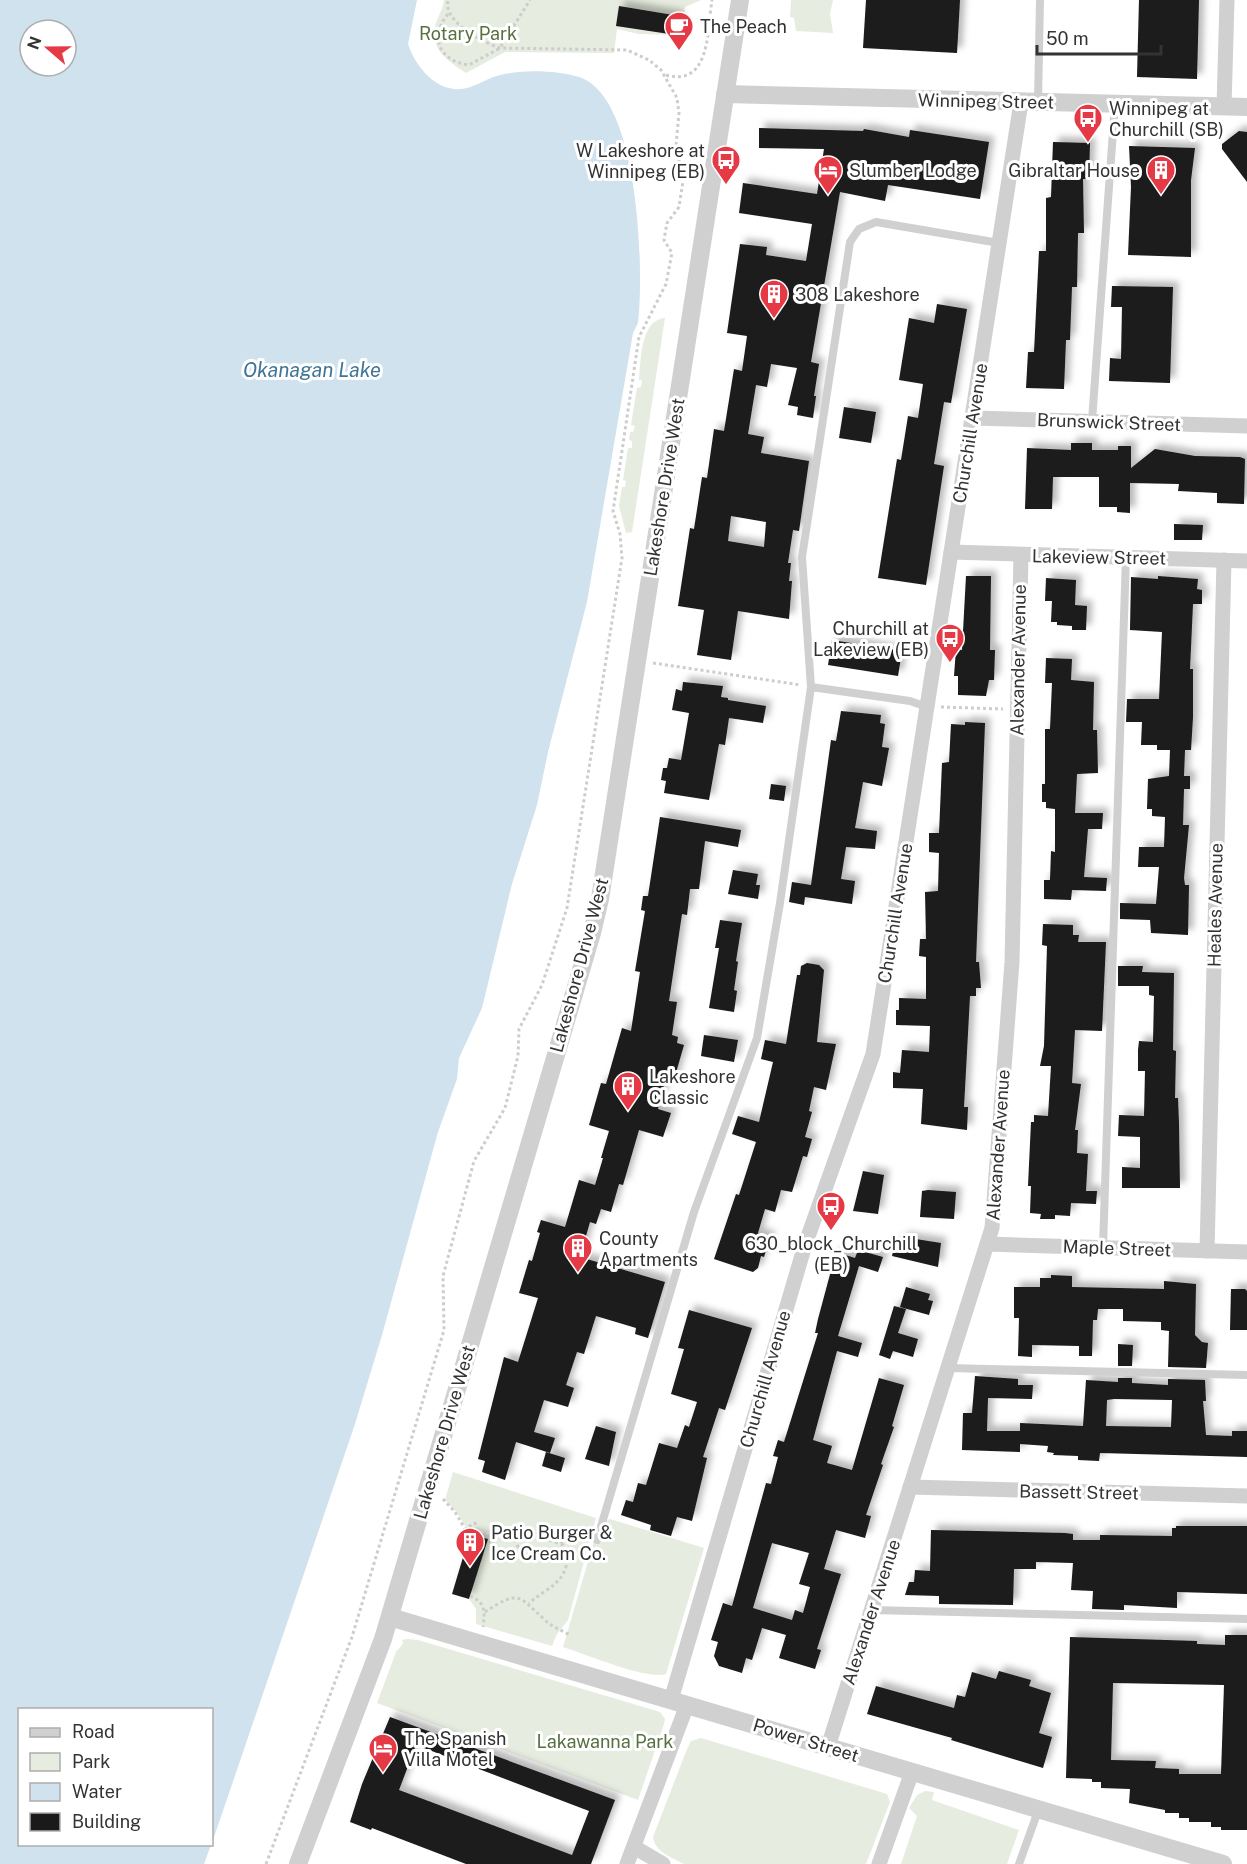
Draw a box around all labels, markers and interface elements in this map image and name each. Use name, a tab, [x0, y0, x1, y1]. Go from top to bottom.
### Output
cafe icon: The Peach	[663, 10, 695, 52]
place label: The Peach	[700, 16, 787, 37]
north arrow	[18, 18, 78, 78]
scale bar	[1037, 18, 1162, 56]
park label: Rotary Park	[419, 23, 517, 44]
text: 50 m	[1046, 28, 1089, 49]
text: N	[23, 34, 45, 52]
street label: Winnipeg Street	[918, 89, 1054, 113]
place label: Winnipeg at Churchill (SB)	[1109, 98, 1224, 140]
bus stop icon: Winnipeg at Churchill (SB)	[1072, 102, 1104, 144]
place label: W Lakeshore at Winnipeg (EB)	[576, 140, 705, 182]
bus stop icon: W Lakeshore at Winnipeg (EB)	[710, 144, 742, 186]
hotel icon: Slumber Lodge	[812, 154, 844, 196]
building icon: Gibraltar House	[1145, 154, 1177, 196]
place label: Slumber Lodge	[849, 160, 977, 181]
place label: Gibraltar House	[1008, 160, 1140, 181]
building icon: 308 Lakeshore	[758, 278, 790, 320]
place label: 308 Lakeshore	[795, 284, 920, 305]
water label: Okanagan Lake	[243, 358, 381, 382]
street label: Churchill Avenue	[949, 361, 991, 505]
street label: Lakeshore Drive West	[640, 396, 688, 578]
street label: Brunswick Street	[1037, 409, 1181, 435]
street label: Lakeview Street	[1032, 545, 1166, 569]
street label: Alexander Avenue	[1006, 584, 1030, 736]
place label: Churchill at Lakeview (EB)	[813, 618, 929, 660]
bus stop icon: Churchill at Lakeview (EB)	[934, 622, 966, 664]
street label: Churchill Avenue	[874, 841, 916, 985]
street label: Heales Avenue	[1203, 843, 1227, 967]
street label: Lakeshore Drive West	[546, 875, 612, 1055]
place label: Lakeshore Classic	[649, 1066, 736, 1108]
street label: Alexander Avenue	[982, 1069, 1014, 1221]
building icon: Lakeshore Classic	[612, 1070, 644, 1112]
bus stop icon: 630_block_Churchill (EB)	[815, 1190, 847, 1232]
place label: County Apartments	[599, 1228, 698, 1270]
building icon: County Apartments	[562, 1232, 594, 1274]
place label: 630_block_Churchill (EB)	[745, 1233, 917, 1275]
street label: Maple Street	[1062, 1236, 1172, 1260]
street label: Churchill Avenue	[735, 1308, 795, 1450]
street label: Lakeshore Drive West	[409, 1343, 479, 1521]
street label: Bassett Street	[1019, 1480, 1139, 1504]
place label: Patio Burger & Ice Cream Co.	[491, 1522, 612, 1564]
building icon: Patio Burger & Ice Cream Co.	[454, 1526, 486, 1568]
street label: Alexander Avenue	[838, 1537, 904, 1687]
legend	[18, 1708, 213, 1846]
street label: Power Street	[751, 1714, 861, 1766]
text: Road	[72, 1721, 115, 1742]
place label: The Spanish Villa Motel	[404, 1728, 506, 1770]
park label: Lakawanna Park	[537, 1731, 673, 1752]
hotel icon: The Spanish Villa Motel	[367, 1732, 399, 1774]
text: Park	[72, 1751, 110, 1772]
text: Water	[72, 1781, 122, 1802]
text: Building	[72, 1811, 141, 1832]

